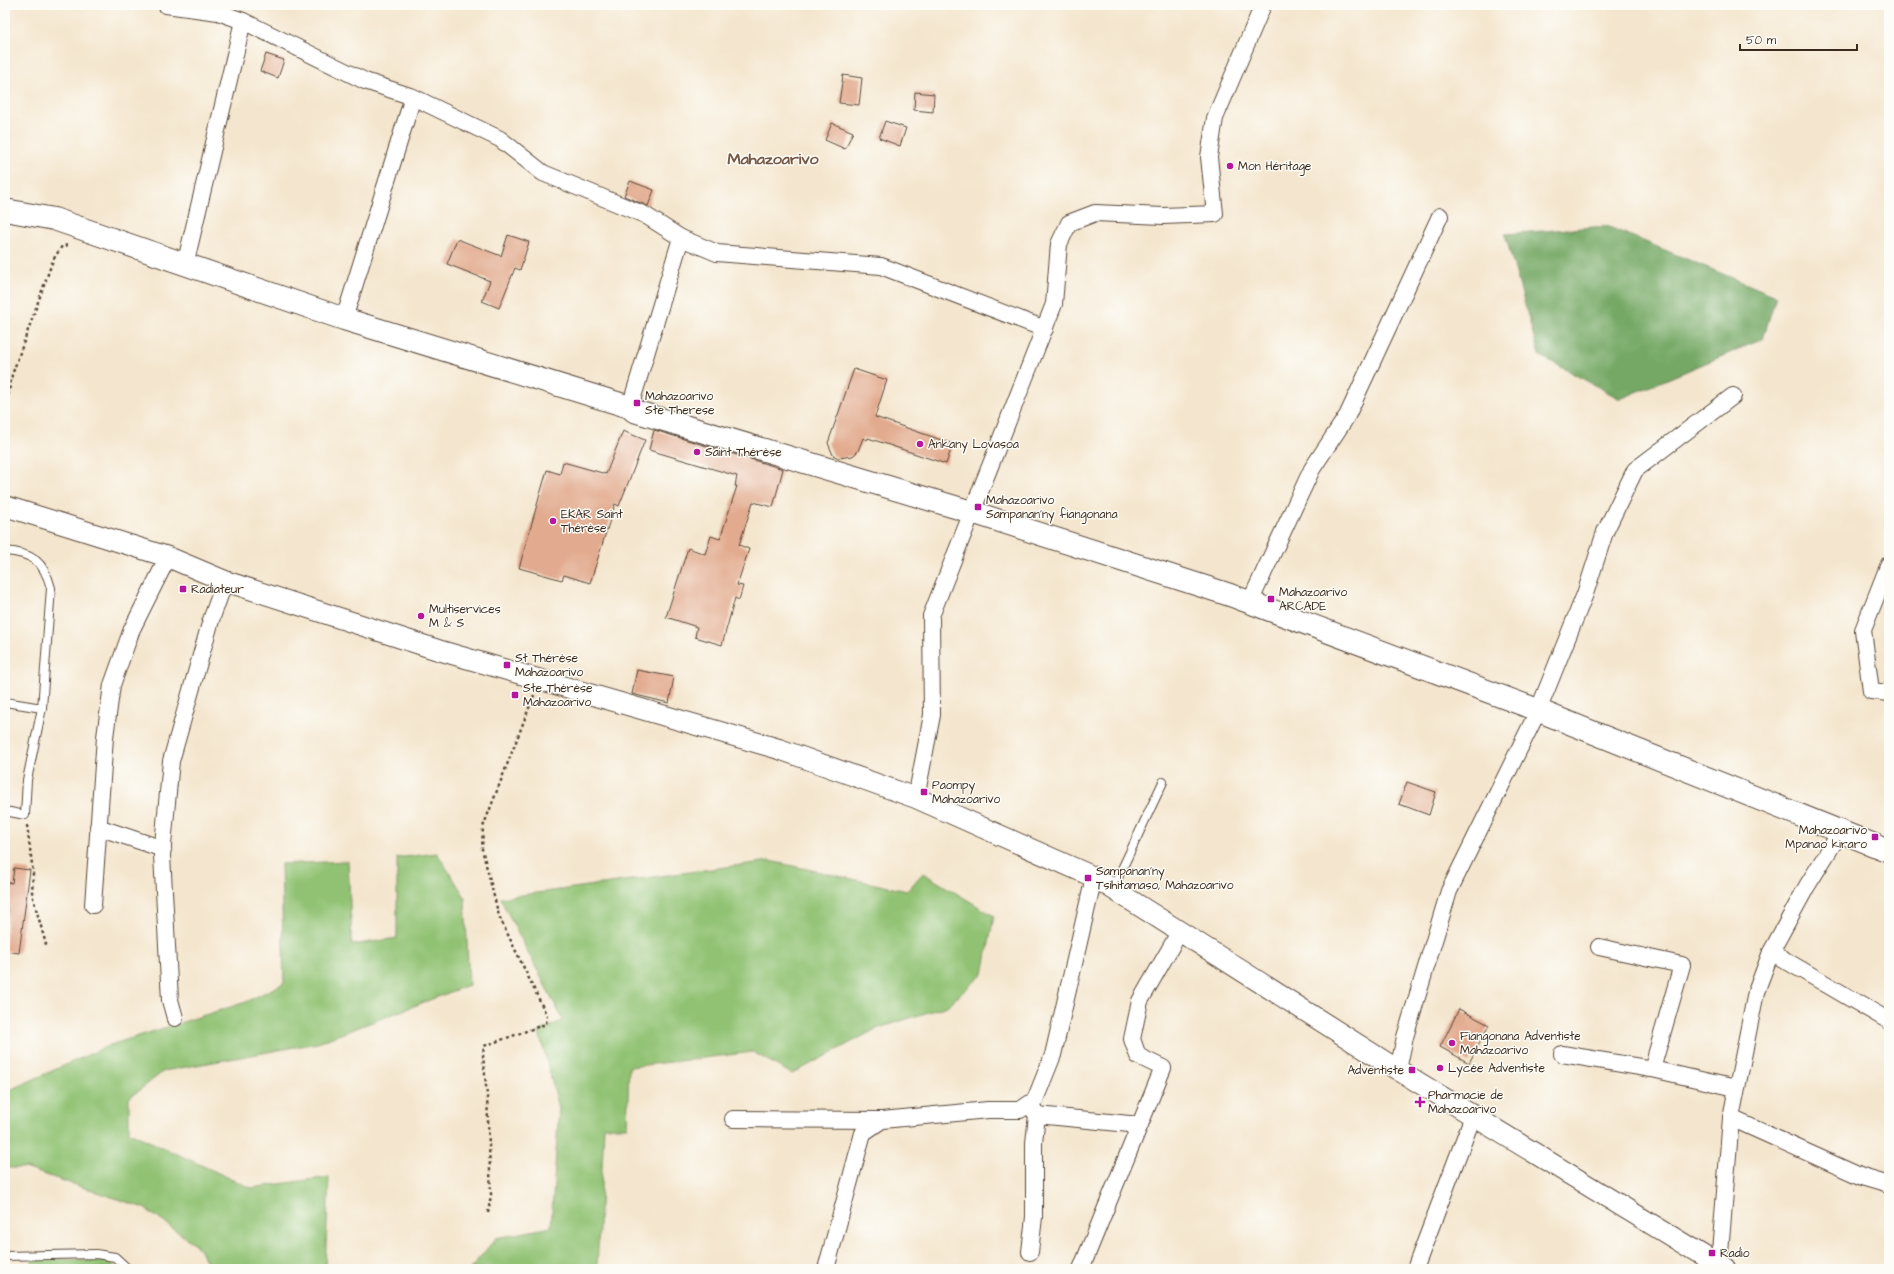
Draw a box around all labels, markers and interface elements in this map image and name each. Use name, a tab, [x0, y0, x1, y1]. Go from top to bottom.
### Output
scale bar	[1740, 26, 1857, 52]
text: 50 m	[1746, 32, 1777, 49]
district label: Mahazoarivo	[727, 148, 820, 170]
place label: Mon Héritage	[1238, 158, 1312, 176]
marker: Mon Héritage	[1225, 161, 1235, 171]
place label: Mahazoarivo Ste Therese	[645, 388, 715, 419]
marker: Mahazoarivo Ste Therese	[632, 398, 642, 408]
place label: Ankany Lovasoa	[928, 436, 1019, 454]
marker: Ankany Lovasoa	[915, 439, 925, 449]
place label: Saint Thérèse	[705, 444, 782, 461]
marker: Saint Thérèse	[692, 447, 702, 457]
place label: Mahazoarivo Sampanan'ny fiangonana	[986, 492, 1118, 524]
marker: Mahazoarivo Sampanan'ny fiangonana	[973, 502, 983, 512]
place label: EKAR Saint Thérèse	[561, 506, 623, 537]
marker: EKAR Saint Thérèse	[548, 516, 558, 526]
place label: Radiateur	[191, 581, 244, 598]
marker: Radiateur	[178, 584, 188, 594]
place label: Mahazoarivo ARCADE	[1279, 584, 1348, 615]
marker: Mahazoarivo ARCADE	[1266, 594, 1276, 604]
place label: Multiservices M & S	[429, 601, 501, 632]
marker: Multiservices M & S	[416, 611, 426, 621]
place label: St Thérèse Mahazoarivo	[515, 650, 584, 681]
marker: St Thérèse Mahazoarivo	[502, 660, 512, 670]
place label: Ste Thérèse Mahazoarivo	[523, 680, 593, 711]
marker: Ste Thérèse Mahazoarivo	[510, 690, 520, 700]
place label: Paompy Mahazoarivo	[932, 777, 1001, 808]
marker: Paompy Mahazoarivo	[919, 787, 929, 797]
place label: Mahazoarivo Mpanao kiraro	[1785, 822, 1867, 853]
marker: Mahazoarivo Mpanao kiraro	[1870, 832, 1880, 842]
place label: Sampanan'ny Tsihitamaso, Mahazoarivo	[1096, 863, 1234, 894]
marker: Sampanan'ny Tsihitamaso, Mahazoarivo	[1083, 873, 1093, 883]
place label: Fiangonana Adventiste Mahazoarivo	[1460, 1028, 1581, 1059]
marker: Fiangonana Adventiste Mahazoarivo	[1447, 1038, 1457, 1048]
place label: Lycée Adventiste	[1448, 1060, 1545, 1078]
place label: Adventiste	[1347, 1062, 1405, 1079]
marker: Lycée Adventiste	[1435, 1063, 1445, 1073]
marker: Adventiste	[1407, 1065, 1417, 1075]
place label: Pharmacie de Mahazoarivo	[1428, 1087, 1504, 1118]
marker: Pharmacie de Mahazoarivo	[1415, 1097, 1425, 1107]
place label: Radio	[1720, 1245, 1750, 1262]
marker: Radio	[1707, 1248, 1717, 1258]

